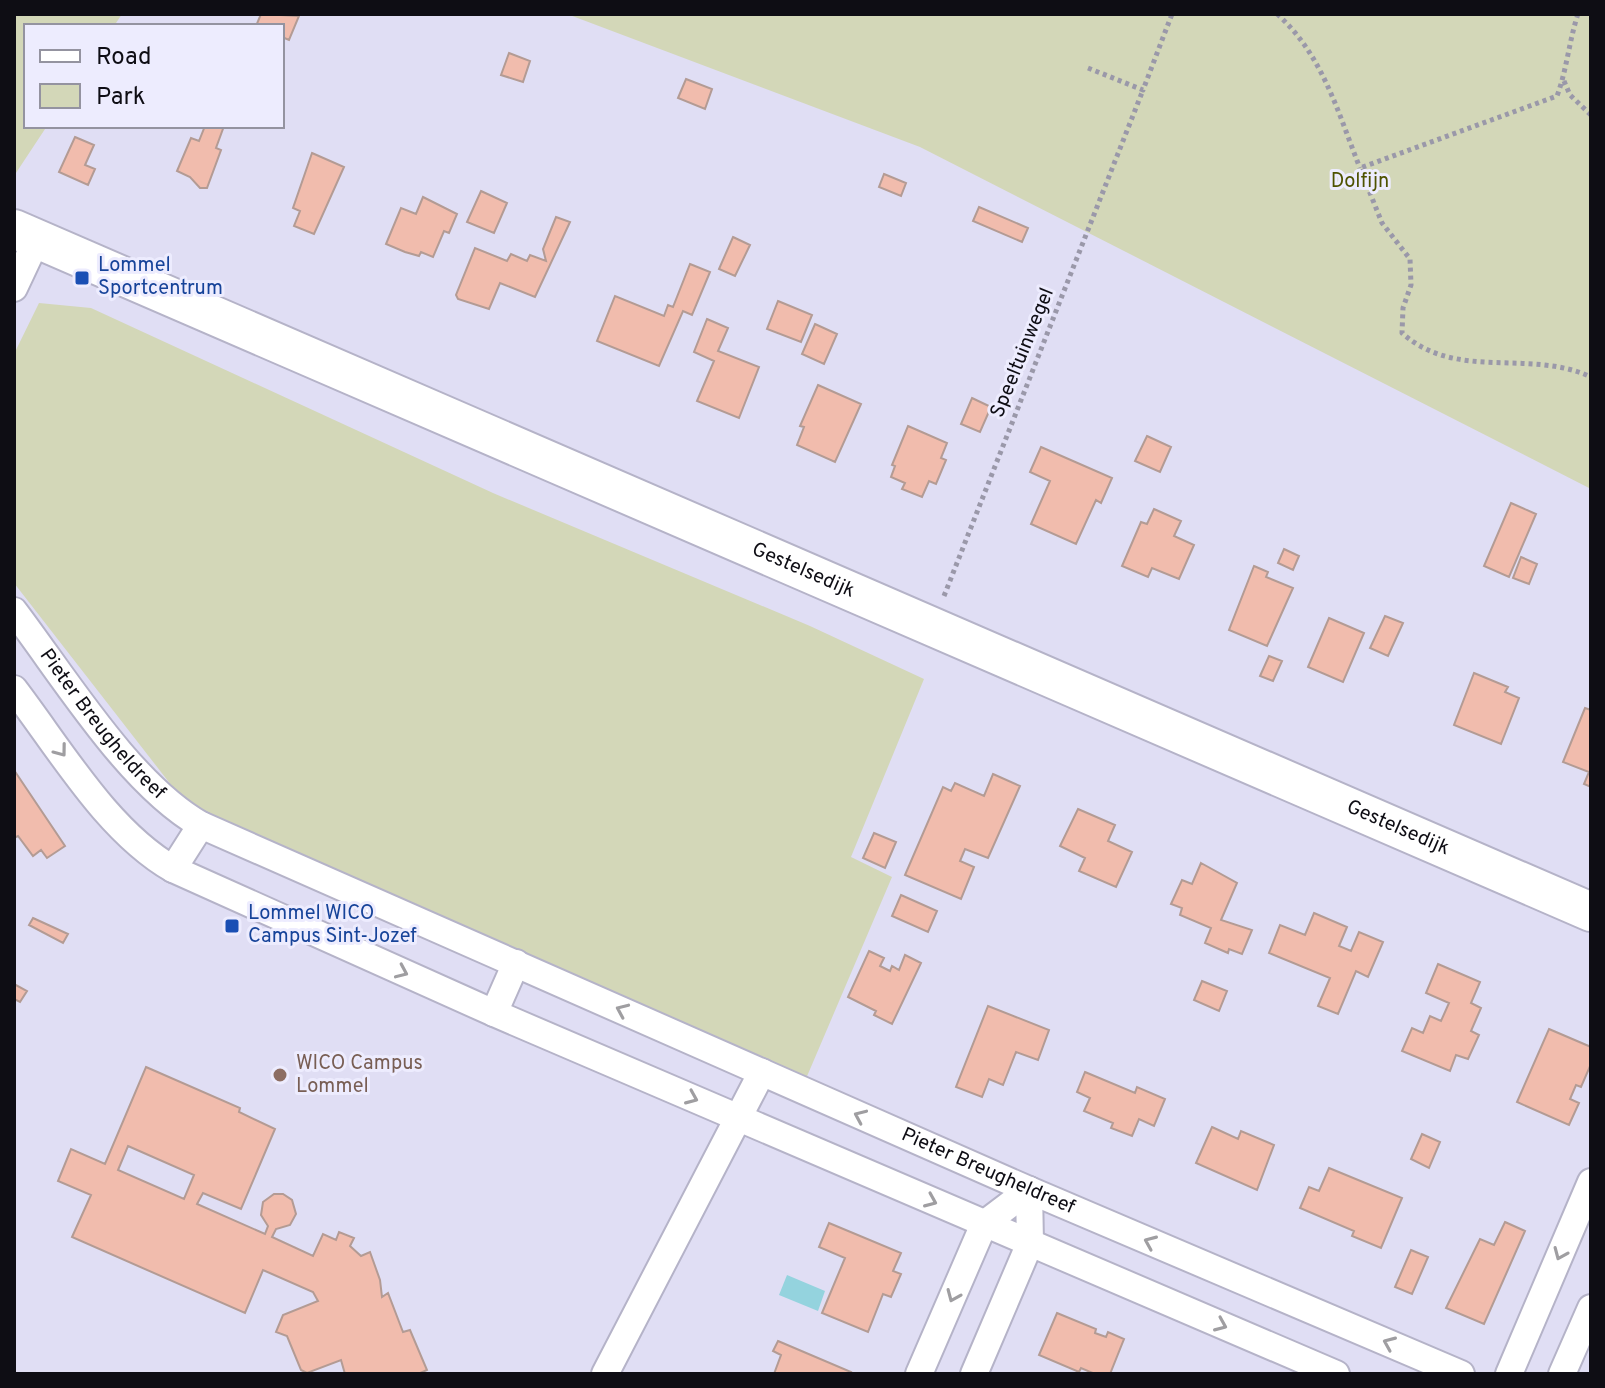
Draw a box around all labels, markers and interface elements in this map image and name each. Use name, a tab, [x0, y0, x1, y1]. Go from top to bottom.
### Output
legend	[24, 24, 284, 128]
text: Road	[96, 43, 152, 73]
text: Park	[96, 83, 146, 113]
park label: Dolfijn	[1331, 169, 1389, 195]
place label: Lommel Sportcentrum	[98, 253, 223, 302]
marker: Lommel Sportcentrum	[73, 269, 91, 287]
street label: Speeltuinwegel	[985, 284, 1061, 422]
street label: Gestelsedijk	[748, 537, 859, 605]
street label: Pieter Breugheldreef	[33, 644, 171, 806]
one-way arrow	[52, 742, 66, 757]
street label: Gestelsedijk	[1342, 795, 1453, 862]
place label: Lommel WICO Campus Sint-Jozef	[248, 901, 417, 950]
marker: Lommel WICO Campus Sint-Jozef	[223, 917, 241, 935]
one-way arrow	[394, 962, 408, 978]
one-way arrow	[616, 1004, 630, 1020]
place label: WICO Campus Lommel	[296, 1051, 423, 1100]
marker: WICO Campus Lommel	[271, 1066, 289, 1084]
one-way arrow	[684, 1088, 698, 1104]
one-way arrow	[854, 1109, 868, 1125]
street label: Pieter Breugheldreef	[897, 1122, 1079, 1221]
one-way arrow	[922, 1191, 937, 1207]
one-way arrow	[1144, 1235, 1158, 1251]
one-way arrow	[1554, 1246, 1570, 1260]
one-way arrow	[947, 1287, 963, 1302]
one-way arrow	[1213, 1315, 1227, 1331]
one-way arrow	[1383, 1337, 1397, 1353]

